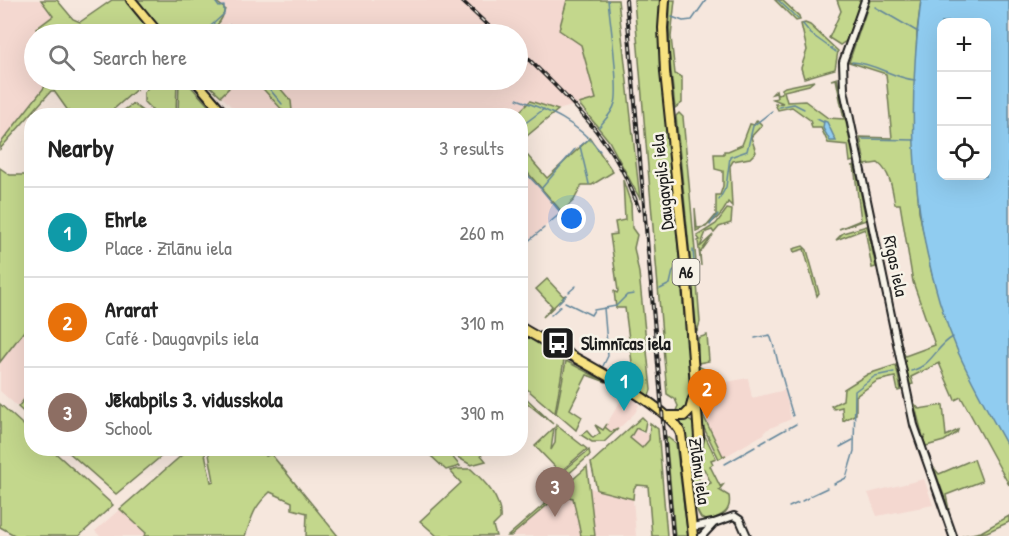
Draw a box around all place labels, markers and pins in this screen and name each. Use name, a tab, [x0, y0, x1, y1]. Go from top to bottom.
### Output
bus stop icon: Slimnīcas iela	[540, 325, 576, 361]
place label: Slimnīcas iela	[581, 331, 672, 356]
pin: 1	[604, 362, 644, 411]
pin: 2	[688, 370, 726, 419]
pin: 3	[536, 468, 574, 517]

